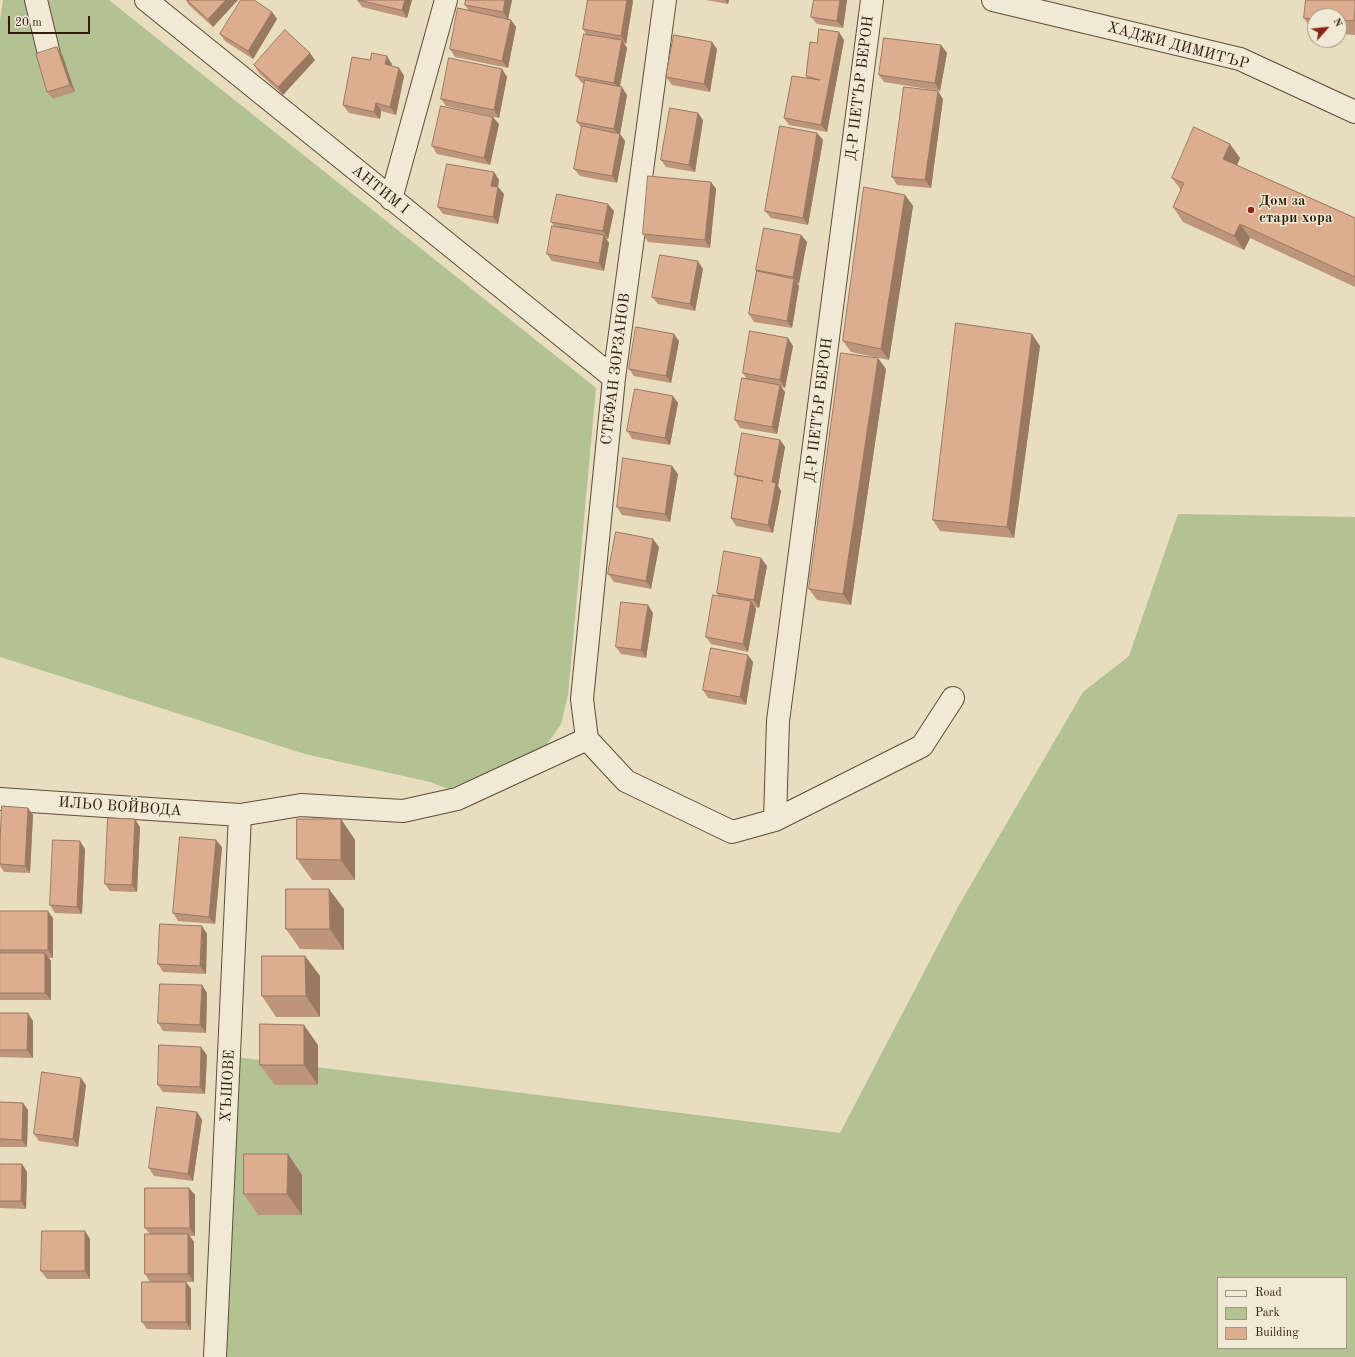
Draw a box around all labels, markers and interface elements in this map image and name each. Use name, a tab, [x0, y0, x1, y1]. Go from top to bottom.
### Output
scale bar	[10, 8, 92, 34]
north arrow	[1307, 8, 1347, 48]
street label: Д-Р ПЕТЪР БЕРОН	[842, 15, 878, 161]
text: 20 m	[15, 17, 42, 29]
text: N	[1330, 17, 1344, 29]
street label: ХАДЖИ ДИМИТЪР	[1105, 18, 1251, 74]
street label: АНТИМ I	[348, 162, 412, 218]
place label: Дом за стари хора	[1259, 192, 1332, 227]
marker: Дом за стари хора	[1246, 205, 1256, 215]
street label: СТЕФАН ЗОРЗАНОВ	[598, 292, 634, 446]
street label: Д-Р ПЕТЪР БЕРОН	[801, 337, 837, 483]
street label: ИЛЬО ВОЙВОДА	[58, 794, 182, 820]
street label: ХЪШОВЕ	[217, 1049, 239, 1123]
legend	[1217, 1277, 1347, 1349]
text: Road	[1255, 1287, 1282, 1299]
text: Park	[1255, 1307, 1280, 1319]
text: Building	[1255, 1327, 1299, 1339]

